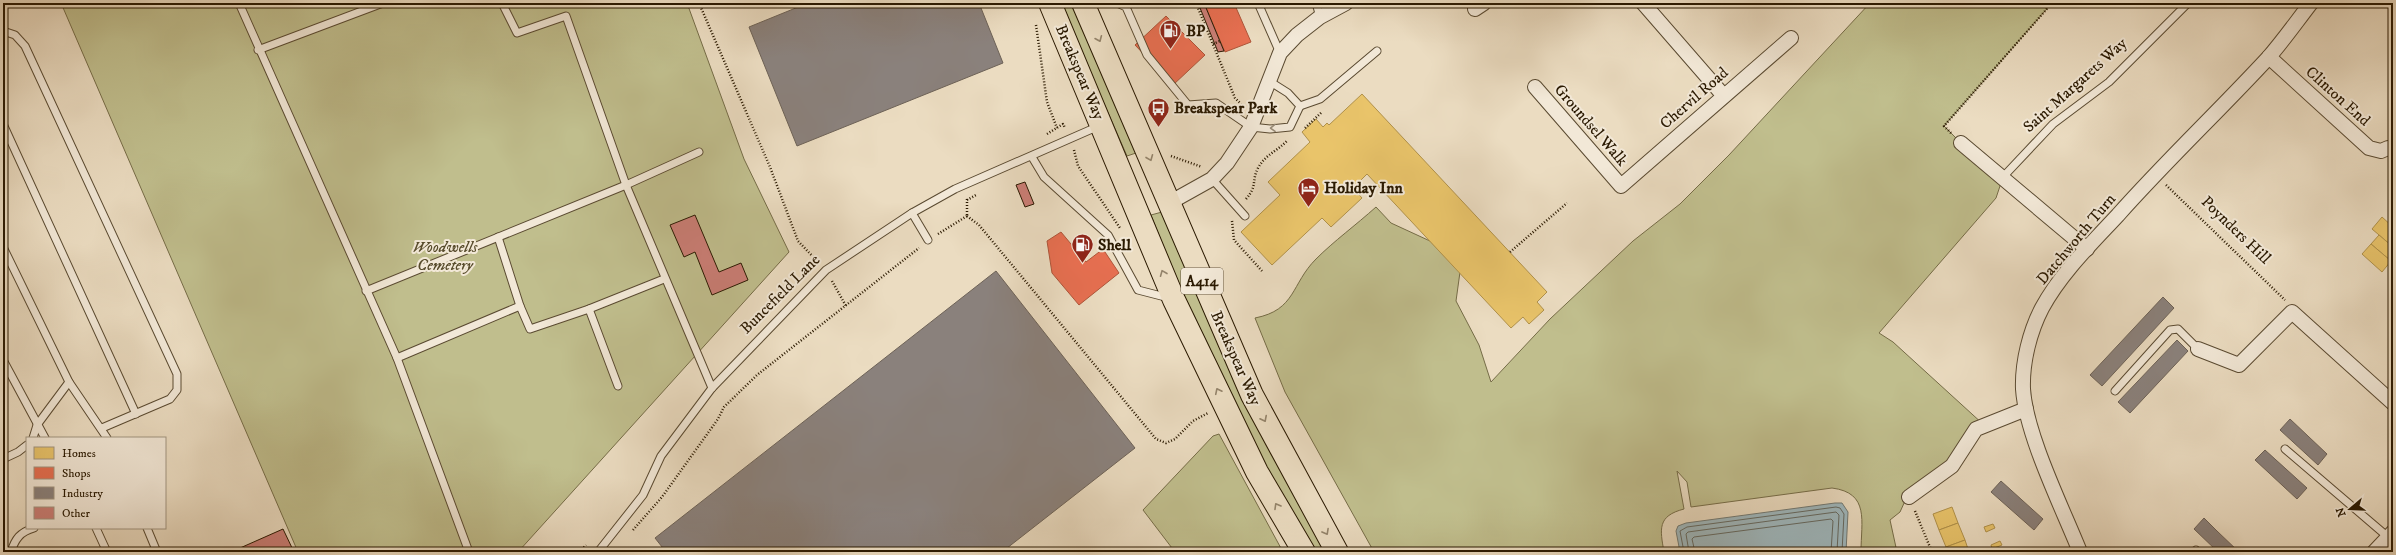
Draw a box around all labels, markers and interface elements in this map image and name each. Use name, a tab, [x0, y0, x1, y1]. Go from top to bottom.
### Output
fuel station icon: BP	[1158, 18, 1184, 51]
street label: Breakspear Way	[1051, 21, 1109, 123]
place label: BP	[1186, 21, 1206, 41]
street label: Saint Margarets Way	[2019, 33, 2131, 137]
one-way arrow	[1094, 34, 1102, 42]
street label: Clinton End	[2302, 62, 2374, 130]
street label: Chervil Road	[1656, 63, 1732, 133]
street label: Groundsel Walk	[1550, 80, 1632, 170]
bus stop icon: Breakspear Park	[1146, 95, 1172, 128]
place label: Breakspear Park	[1174, 98, 1278, 118]
one-way arrow	[1270, 124, 1276, 133]
one-way arrow	[1146, 155, 1154, 162]
hotel icon: Holiday Inn	[1296, 175, 1322, 208]
place label: Holiday Inn	[1324, 178, 1404, 198]
street label: Datchworth Turn	[2032, 189, 2120, 289]
street label: Poynders Hill	[2197, 192, 2275, 268]
fuel station icon: Shell	[1070, 232, 1096, 265]
place label: Shell	[1098, 235, 1132, 255]
park label: Woodwells Cemetery	[413, 237, 479, 275]
street label: Buncefield Lane	[736, 250, 824, 338]
road number: A414	[1181, 268, 1223, 294]
one-way arrow	[1159, 270, 1167, 277]
street label: Breakspear Way	[1206, 308, 1266, 409]
one-way arrow	[1215, 387, 1223, 395]
one-way arrow	[1259, 414, 1266, 422]
legend	[26, 437, 166, 529]
text: Homes	[62, 446, 96, 461]
text: Shops	[62, 466, 90, 481]
text: Industry	[62, 486, 103, 501]
north arrow	[2330, 489, 2370, 529]
one-way arrow	[1275, 503, 1282, 510]
text: N	[2333, 505, 2350, 518]
text: Other	[62, 506, 91, 521]
one-way arrow	[1322, 528, 1329, 535]

